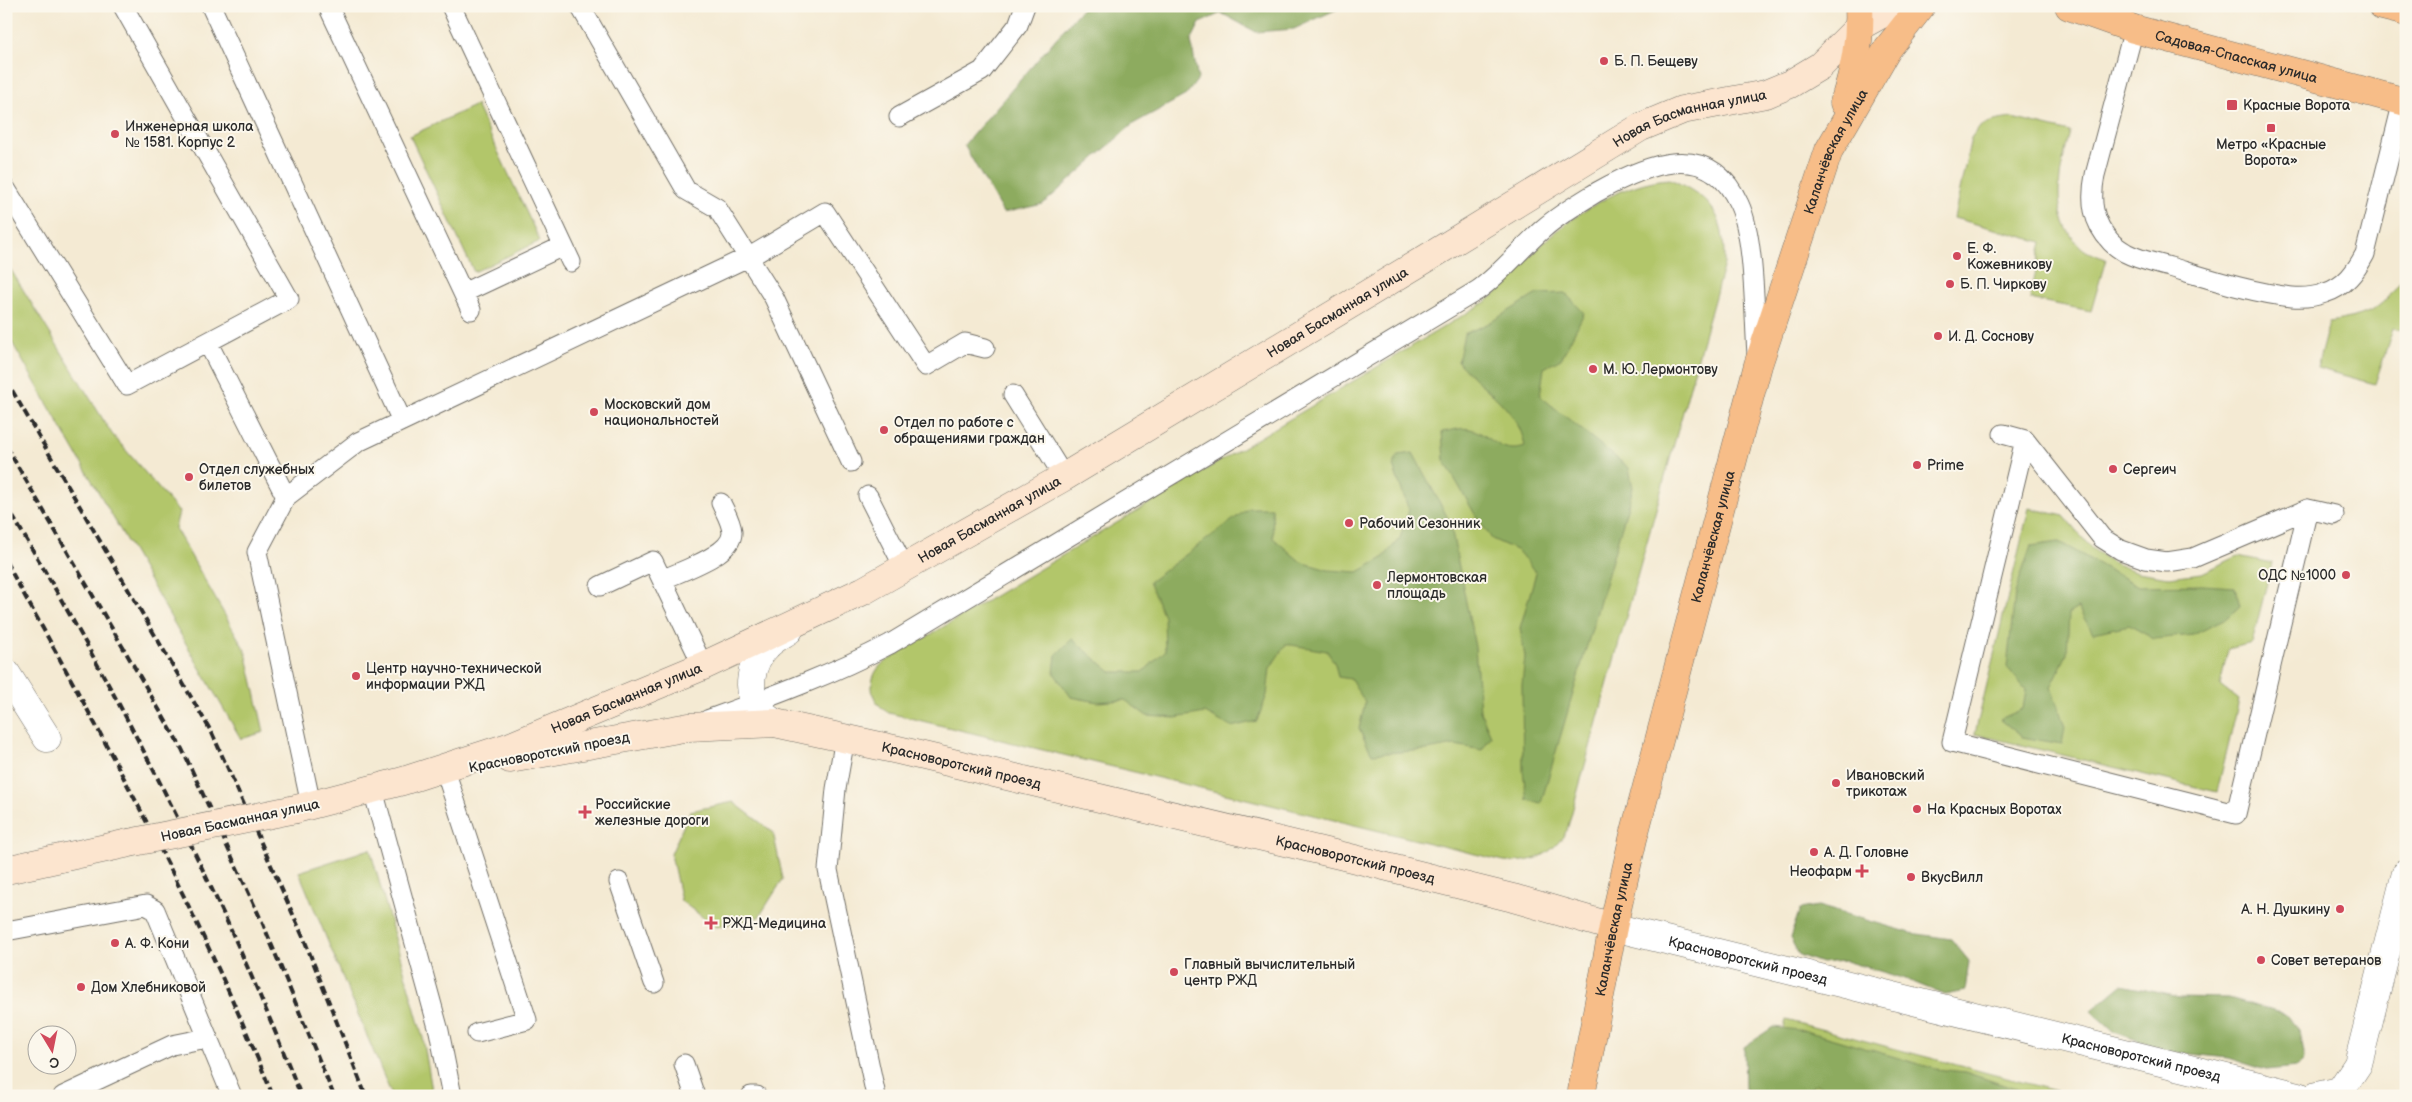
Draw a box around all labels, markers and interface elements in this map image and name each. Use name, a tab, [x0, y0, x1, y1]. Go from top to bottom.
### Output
street label: Садовая-Спасская улица	[2153, 27, 2320, 87]
place label: Б. П. Бещеву	[1614, 53, 1698, 70]
marker: Б. П. Бещеву	[1598, 55, 1610, 67]
street label: Каланчёвская улица	[1800, 85, 1872, 217]
street label: Новая Басманная улица	[1610, 86, 1769, 151]
place label: Красные Ворота	[2243, 97, 2351, 114]
marker: Красные Ворота	[2225, 98, 2239, 112]
place label: Инженерная школа № 1581. Корпус 2	[125, 118, 254, 151]
marker: Метро «Красные Ворота»	[2265, 122, 2277, 134]
marker: Инженерная школа № 1581. Корпус 2	[109, 128, 121, 140]
place label: Метро «Красные Ворота»	[2216, 136, 2326, 169]
place label: Е. Ф. Кожевникову	[1967, 240, 2053, 273]
marker: Е. Ф. Кожевникову	[1951, 250, 1963, 262]
street label: Новая Басманная улица	[1264, 263, 1412, 362]
place label: Б. П. Чиркову	[1960, 276, 2047, 293]
marker: Б. П. Чиркову	[1944, 278, 1956, 290]
place label: И. Д. Соснову	[1948, 328, 2035, 345]
marker: И. Д. Соснову	[1932, 330, 1944, 342]
place label: М. Ю. Лермонтову	[1603, 361, 1718, 378]
marker: М. Ю. Лермонтову	[1587, 363, 1599, 375]
place label: Московский дом национальностей	[604, 396, 719, 429]
marker: Московский дом национальностей	[588, 406, 600, 418]
place label: Отдел по работе с обращениями граждан	[894, 414, 1045, 447]
marker: Отдел по работе с обращениями граждан	[878, 424, 890, 436]
place label: Prime	[1927, 457, 1964, 474]
marker: Prime	[1911, 459, 1923, 471]
place label: Отдел служебных билетов	[199, 461, 315, 494]
place label: Сергеич	[2123, 461, 2177, 478]
marker: Сергеич	[2107, 463, 2119, 475]
street label: Каланчёвская улица	[1688, 468, 1739, 605]
marker: Отдел служебных билетов	[183, 471, 195, 483]
street label: Новая Басманная улица	[915, 472, 1065, 567]
place label: Рабочий Сезонник	[1359, 515, 1481, 532]
marker: Рабочий Сезонник	[1343, 517, 1355, 529]
place label: ОДС №1000	[2258, 567, 2336, 584]
place label: Лермонтовская площадь	[1386, 569, 1487, 602]
marker: ОДС №1000	[2340, 569, 2352, 581]
marker: Лермонтовская площадь	[1371, 579, 1383, 591]
street label: Новая Басманная улица	[549, 659, 705, 737]
place label: Центр научно-технической информации РЖД	[366, 660, 542, 693]
marker: Центр научно-технической информации РЖД	[350, 670, 362, 682]
street label: Красноворотский проезд	[467, 728, 631, 776]
street label: Красноворотский проезд	[880, 739, 1043, 793]
place label: Ивановский трикотаж	[1846, 767, 1925, 800]
marker: Ивановский трикотаж	[1830, 777, 1842, 789]
street label: Новая Басманная улица	[159, 795, 322, 846]
place label: Российские железные дороги	[595, 796, 709, 829]
place label: На Красных Воротах	[1927, 801, 2062, 818]
marker: На Красных Воротах	[1911, 803, 1923, 815]
marker: Российские железные дороги	[579, 806, 591, 818]
street label: Красноворотский проезд	[1274, 832, 1437, 888]
place label: А. Д. Головне	[1823, 844, 1909, 861]
marker: А. Д. Головне	[1808, 846, 1820, 858]
street label: Каланчёвская улица	[1592, 860, 1637, 998]
place label: Неофарм	[1789, 863, 1852, 880]
marker: Неофарм	[1856, 865, 1868, 877]
place label: ВкусВилл	[1921, 869, 1983, 886]
marker: ВкусВилл	[1905, 871, 1917, 883]
place label: А. Н. Душкину	[2240, 901, 2331, 918]
marker: А. Н. Душкину	[2334, 903, 2346, 915]
place label: РЖД-Медицина	[722, 915, 827, 932]
marker: РЖД-Медицина	[704, 916, 718, 930]
street label: Красноворотский проезд	[1666, 933, 1830, 989]
place label: А. Ф. Кони	[124, 935, 189, 952]
marker: А. Ф. Кони	[109, 937, 121, 949]
place label: Совет ветеранов	[2271, 952, 2382, 969]
marker: Совет ветеранов	[2255, 954, 2267, 966]
place label: Главный вычислительный центр РЖД	[1184, 956, 1355, 989]
marker: Главный вычислительный центр РЖД	[1168, 966, 1180, 978]
place label: Дом Хлебниковой	[91, 979, 206, 996]
marker: Дом Хлебниковой	[75, 981, 87, 993]
north arrow	[28, 1024, 78, 1074]
street label: Красноворотский проезд	[2060, 1030, 2223, 1086]
text: С	[48, 1053, 60, 1072]

